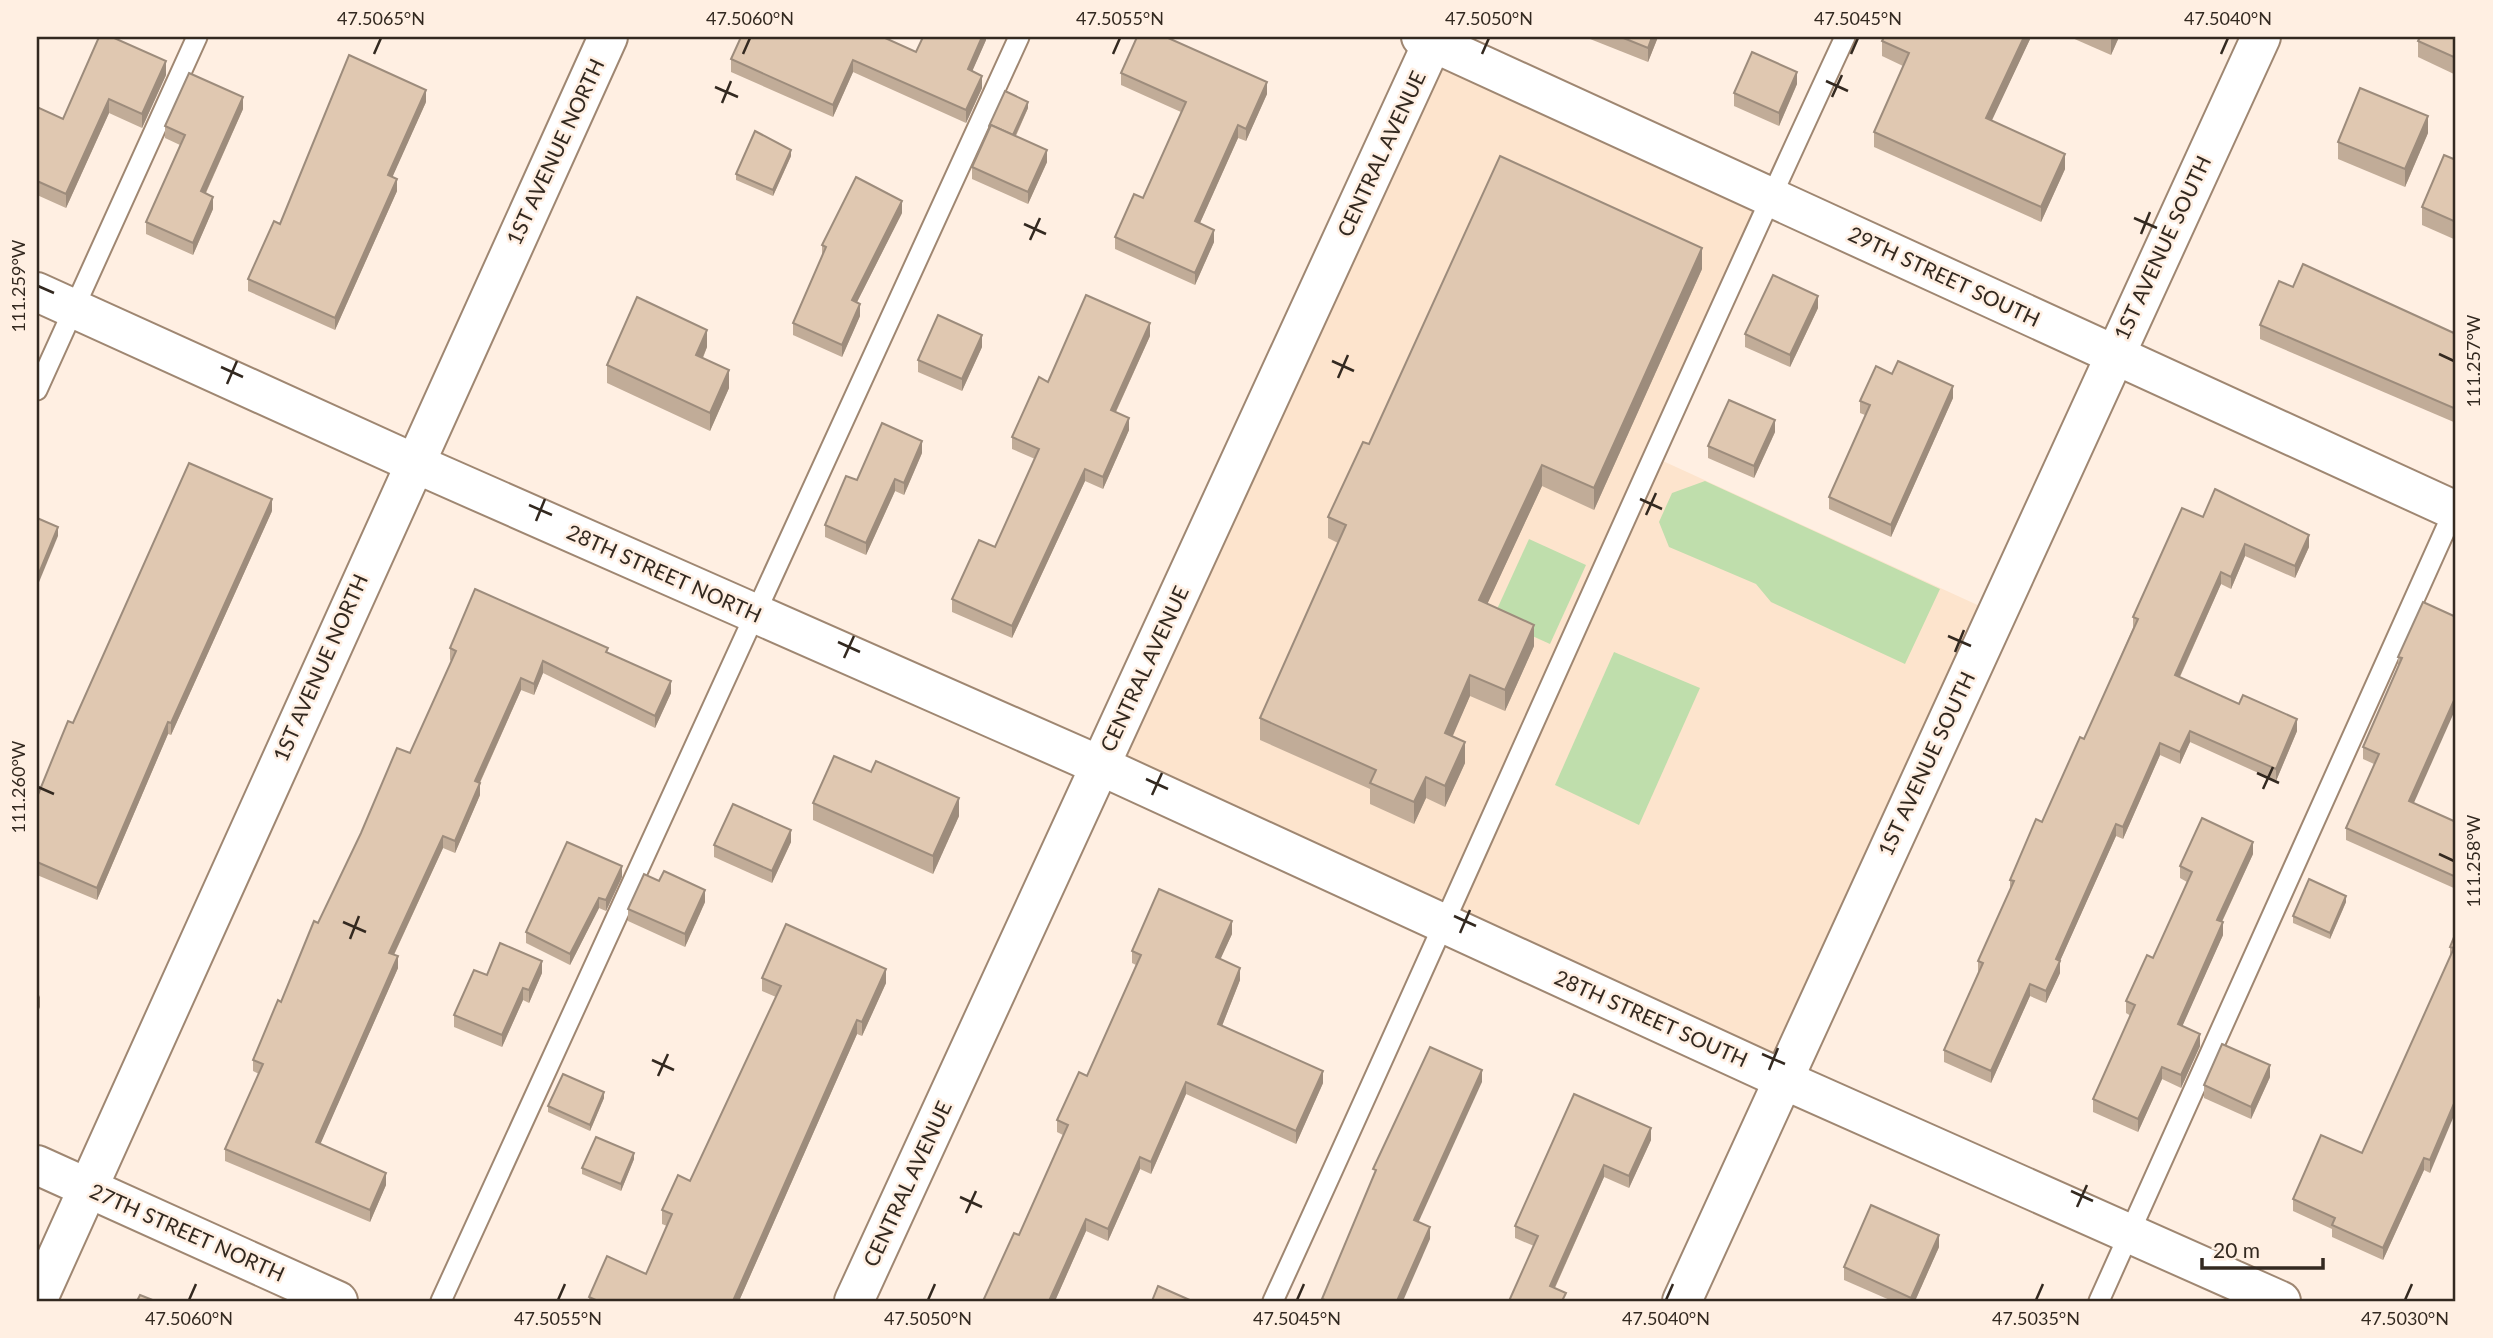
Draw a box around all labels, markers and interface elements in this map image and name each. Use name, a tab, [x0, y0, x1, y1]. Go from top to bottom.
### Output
text: 47.5065°N	[337, 7, 425, 29]
text: 47.5060°N	[706, 7, 794, 29]
text: 47.5055°N	[1076, 7, 1164, 29]
text: 47.5050°N	[1445, 7, 1533, 29]
text: 47.5045°N	[1814, 7, 1902, 29]
text: 47.5040°N	[2184, 7, 2272, 29]
street label: 1ST AVENUE NORTH	[501, 54, 609, 248]
street label: CENTRAL AVENUE	[1331, 67, 1430, 240]
street label: 1ST AVENUE SOUTH	[2108, 151, 2215, 344]
street label: 29TH STREET SOUTH	[1845, 220, 2044, 331]
text: 111.259°W	[7, 239, 29, 333]
text: 111.257°W	[2462, 314, 2484, 408]
street label: 28TH STREET NORTH	[563, 518, 766, 627]
street label: 1ST AVENUE NORTH	[267, 570, 372, 765]
street label: CENTRAL AVENUE	[1094, 582, 1193, 755]
street label: 1ST AVENUE SOUTH	[1872, 667, 1979, 860]
text: 111.260°W	[7, 740, 29, 834]
text: 111.258°W	[2462, 814, 2484, 908]
street label: 28TH STREET SOUTH	[1551, 964, 1752, 1071]
street label: CENTRAL AVENUE	[857, 1097, 956, 1270]
street label: 27TH STREET NORTH	[86, 1177, 289, 1286]
scale bar	[2202, 1226, 2323, 1270]
text: 20 m	[2213, 1237, 2260, 1262]
text: 47.5060°N	[145, 1307, 233, 1329]
text: 47.5055°N	[514, 1307, 602, 1329]
text: 47.5050°N	[884, 1307, 972, 1329]
text: 47.5045°N	[1253, 1307, 1341, 1329]
text: 47.5040°N	[1622, 1307, 1710, 1329]
text: 47.5035°N	[1992, 1307, 2080, 1329]
text: 47.5030°N	[2361, 1307, 2449, 1329]

